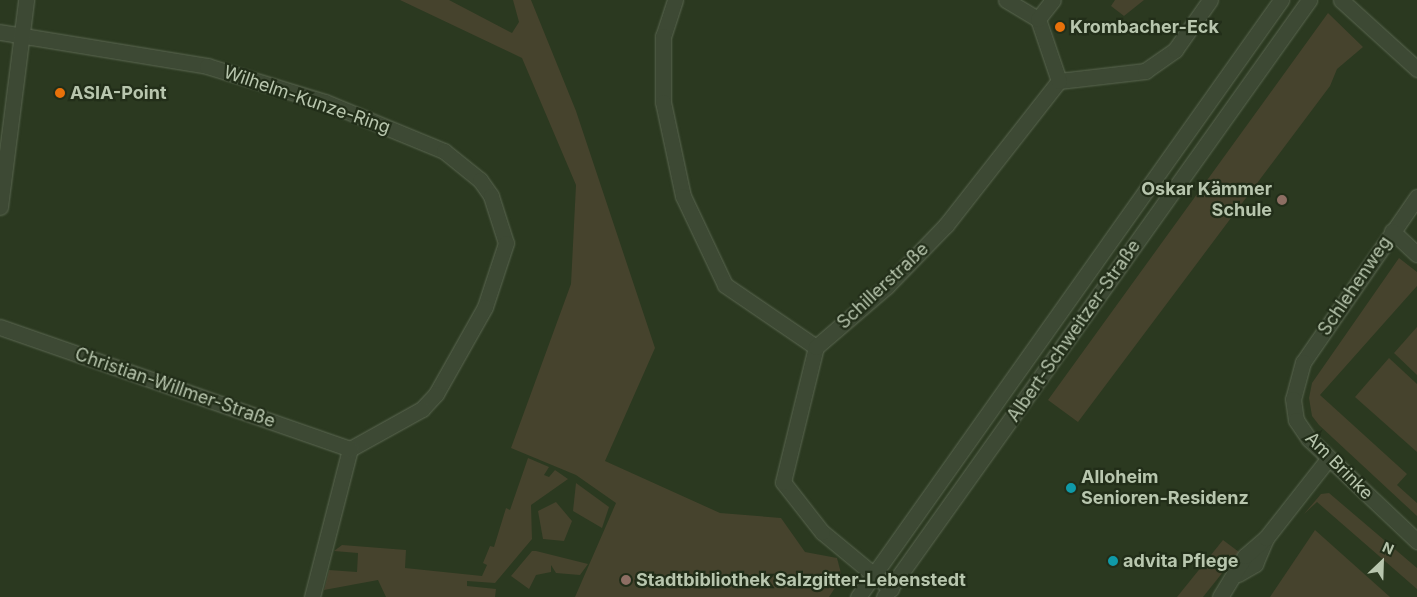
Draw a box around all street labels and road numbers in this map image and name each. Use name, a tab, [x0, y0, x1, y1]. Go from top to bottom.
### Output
street label: Wilhelm-Kunze-Ring	[221, 61, 393, 139]
street label: Schlehenweg	[1314, 232, 1396, 340]
street label: Albert-Schweitzer-Straße	[1003, 236, 1145, 426]
street label: Schillerstraße	[833, 238, 933, 334]
street label: Christian-Willmer-Straße	[72, 344, 278, 432]
street label: Am Brinke	[1301, 428, 1377, 504]

